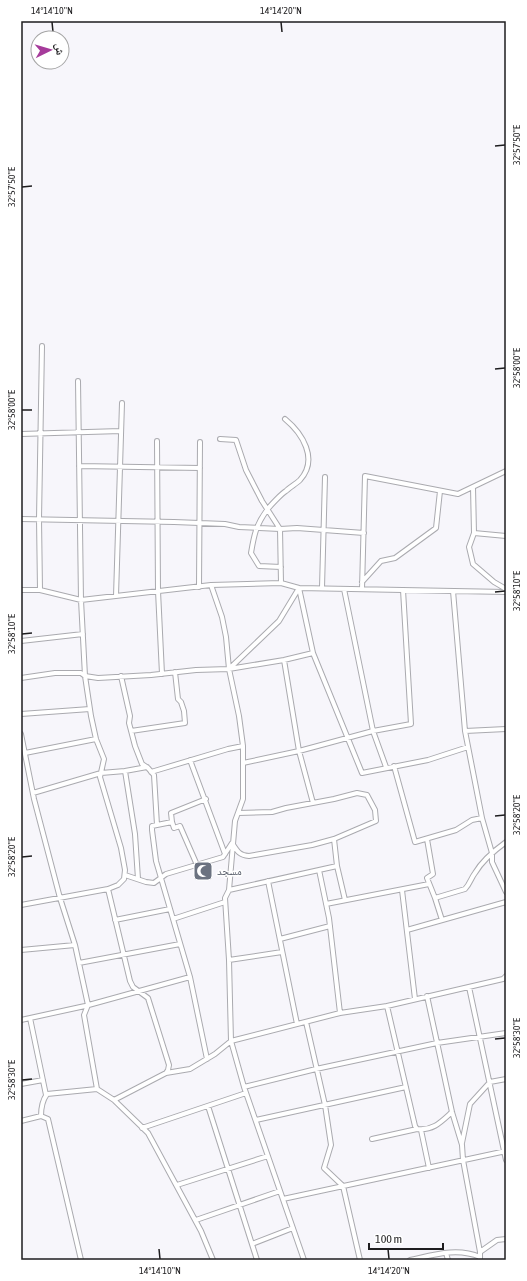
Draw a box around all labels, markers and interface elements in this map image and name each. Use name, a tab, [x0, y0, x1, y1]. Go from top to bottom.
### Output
text: 14°14'10"N	[31, 5, 73, 16]
text: 14°14'20"N	[260, 5, 302, 16]
north arrow	[30, 30, 70, 70]
text: ش	[51, 43, 66, 56]
text: 32°57'50"E	[511, 124, 522, 165]
text: 32°57'50"E	[6, 166, 17, 207]
text: 32°58'00"E	[511, 347, 522, 388]
text: 32°58'00"E	[6, 389, 17, 430]
text: 32°58'10"E	[511, 570, 522, 611]
text: 32°58'10"E	[6, 613, 17, 654]
text: 32°58'20"E	[511, 794, 522, 835]
text: 32°58'20"E	[6, 836, 17, 877]
mosque icon: مسجد	[192, 860, 214, 882]
place label: مسجد	[217, 865, 242, 877]
text: 32°58'30"E	[511, 1017, 522, 1058]
text: 32°58'30"E	[6, 1059, 17, 1100]
scale bar	[369, 1225, 443, 1251]
text: 100 m	[375, 1232, 402, 1246]
text: 14°14'10"N	[139, 1265, 181, 1276]
text: 14°14'20"N	[368, 1265, 410, 1276]

